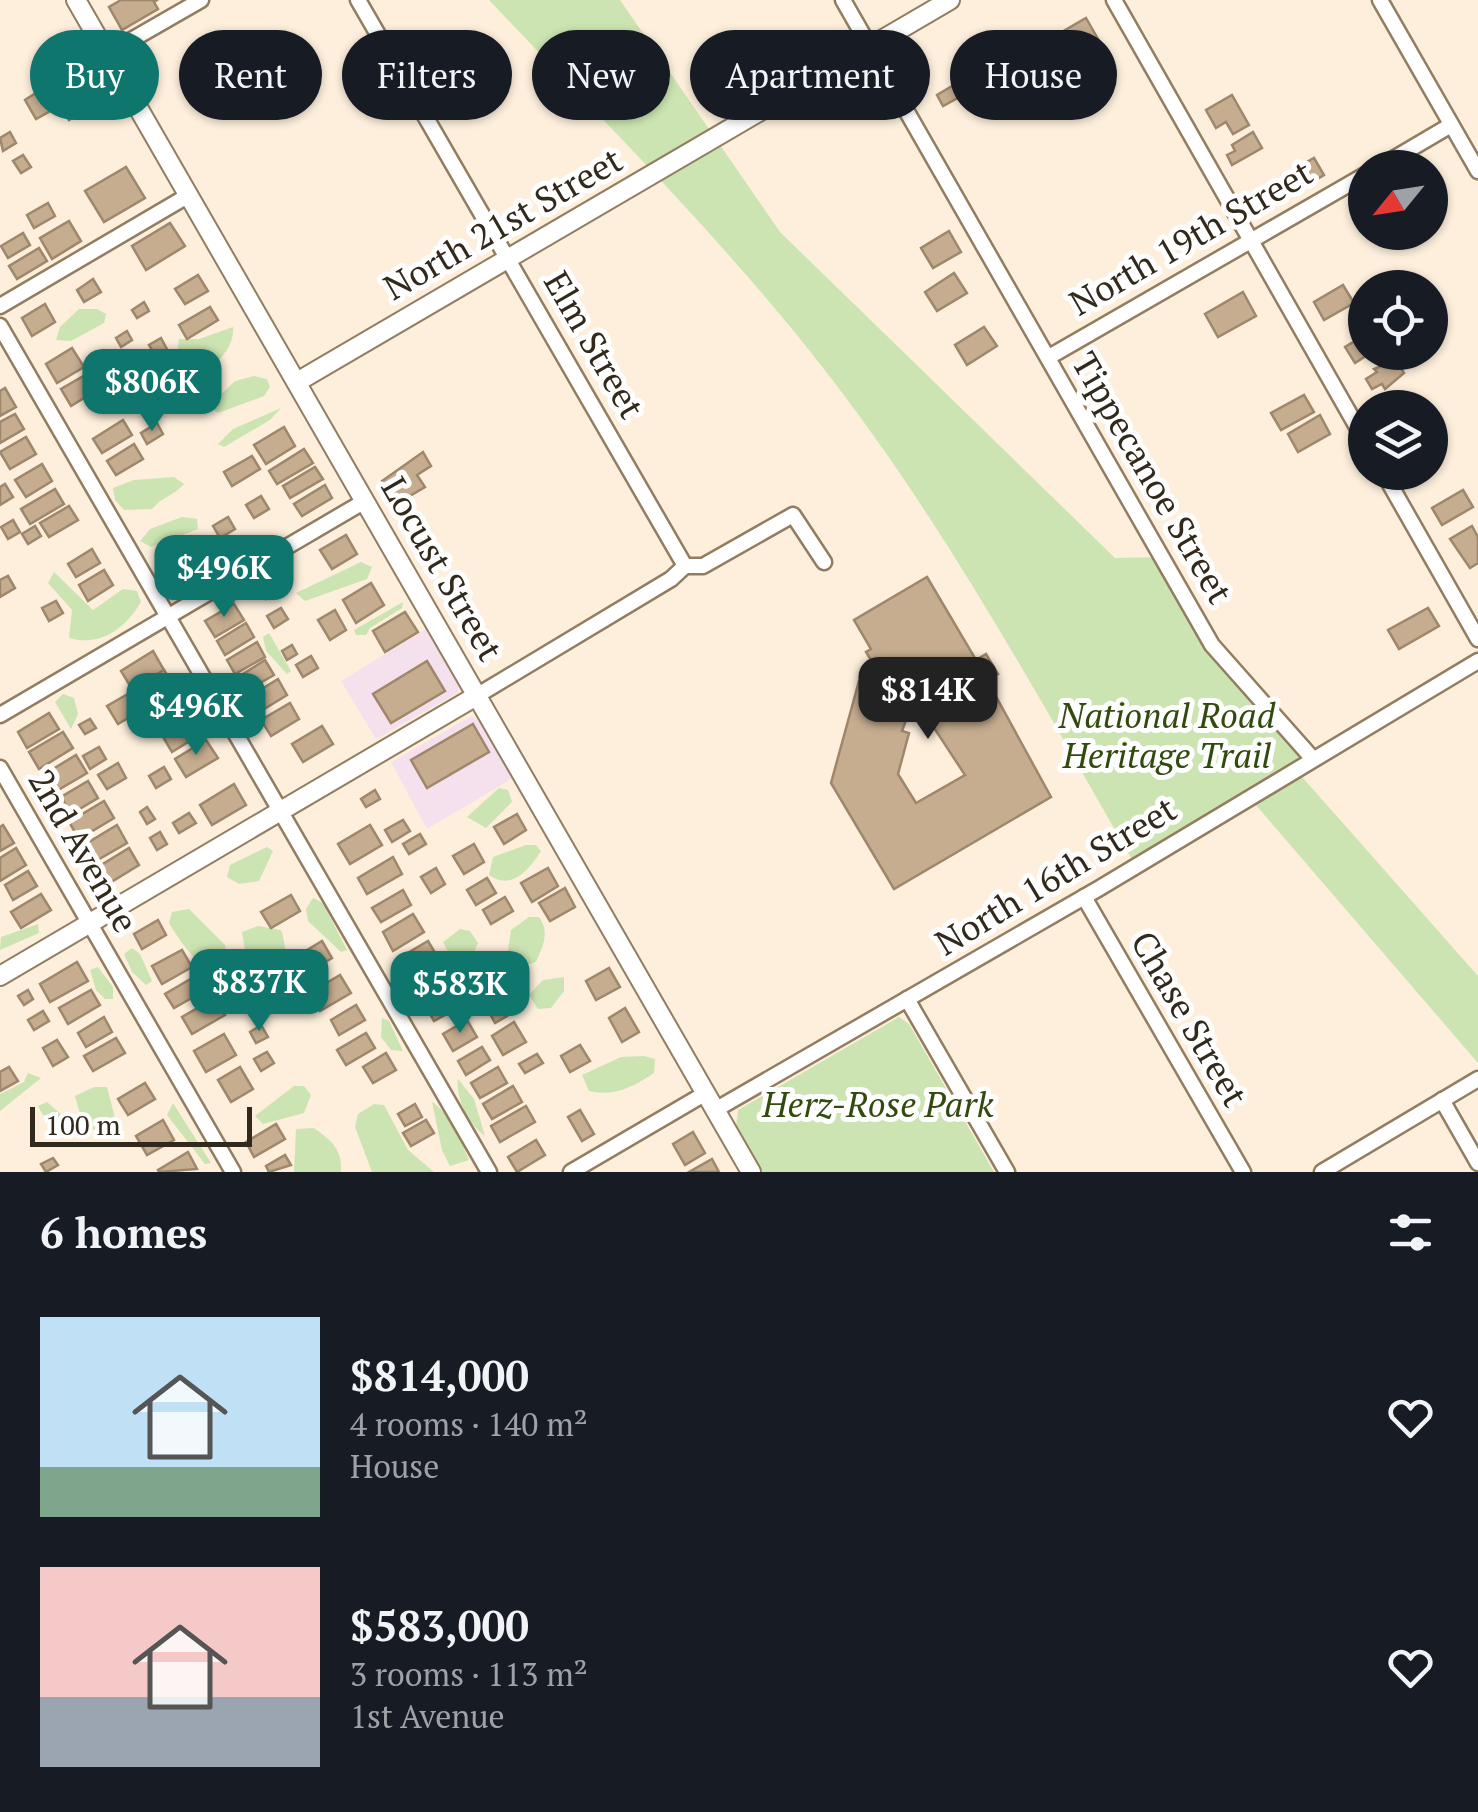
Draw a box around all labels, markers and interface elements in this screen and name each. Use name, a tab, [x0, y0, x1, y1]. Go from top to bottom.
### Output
chip: Buy	[30, 30, 159, 120]
chip: Rent	[179, 30, 322, 120]
chip: Filters	[342, 30, 512, 120]
chip: New	[532, 30, 670, 120]
chip: Apartment	[690, 30, 930, 120]
chip: House	[950, 30, 1117, 120]
street label: North 21st Street	[375, 136, 630, 310]
street label: North 19th Street	[1061, 149, 1320, 325]
north arrow	[1348, 150, 1448, 250]
map controls	[1348, 150, 1448, 490]
street label: Elm Street	[534, 262, 656, 427]
button: locate	[1348, 270, 1448, 370]
street label: Tippecanoe Street	[1062, 343, 1244, 612]
pin: $806K	[82, 349, 222, 434]
text: $806K	[104, 360, 200, 402]
button: layers	[1348, 390, 1448, 490]
street label: Locust Street	[372, 468, 514, 669]
pin: $496K	[154, 535, 294, 620]
text: $496K	[176, 546, 272, 588]
pin: $814K	[858, 657, 998, 742]
text: $814K	[880, 668, 976, 710]
pin: $496K	[126, 673, 266, 758]
text: $496K	[148, 684, 244, 726]
park label: National Road Heritage Trail	[1058, 692, 1276, 778]
street label: 2nd Avenue	[19, 760, 149, 941]
street label: North 16th Street	[927, 785, 1184, 965]
street label: Chase Street	[1121, 922, 1259, 1115]
pin: $837K	[189, 949, 329, 1034]
pin: $583K	[390, 951, 530, 1036]
text: $837K	[211, 960, 307, 1002]
text: $583K	[412, 962, 508, 1004]
park label: Herz-Rose Park	[761, 1081, 994, 1127]
scale bar	[30, 1102, 252, 1146]
text: 100 m	[45, 1106, 121, 1143]
text: 6 homes	[40, 1204, 207, 1260]
icon: filters	[1383, 1205, 1438, 1260]
text: $814,000	[350, 1347, 529, 1403]
icon: home	[120, 1357, 240, 1477]
icon: heart	[1383, 1390, 1438, 1445]
text: 4 rooms · 140 m²	[350, 1403, 588, 1445]
text: House	[350, 1445, 439, 1487]
text: $583,000	[350, 1597, 529, 1653]
icon: home	[120, 1607, 240, 1727]
icon: heart	[1383, 1640, 1438, 1695]
text: 3 rooms · 113 m²	[350, 1653, 588, 1695]
text: 1st Avenue	[350, 1695, 505, 1737]

